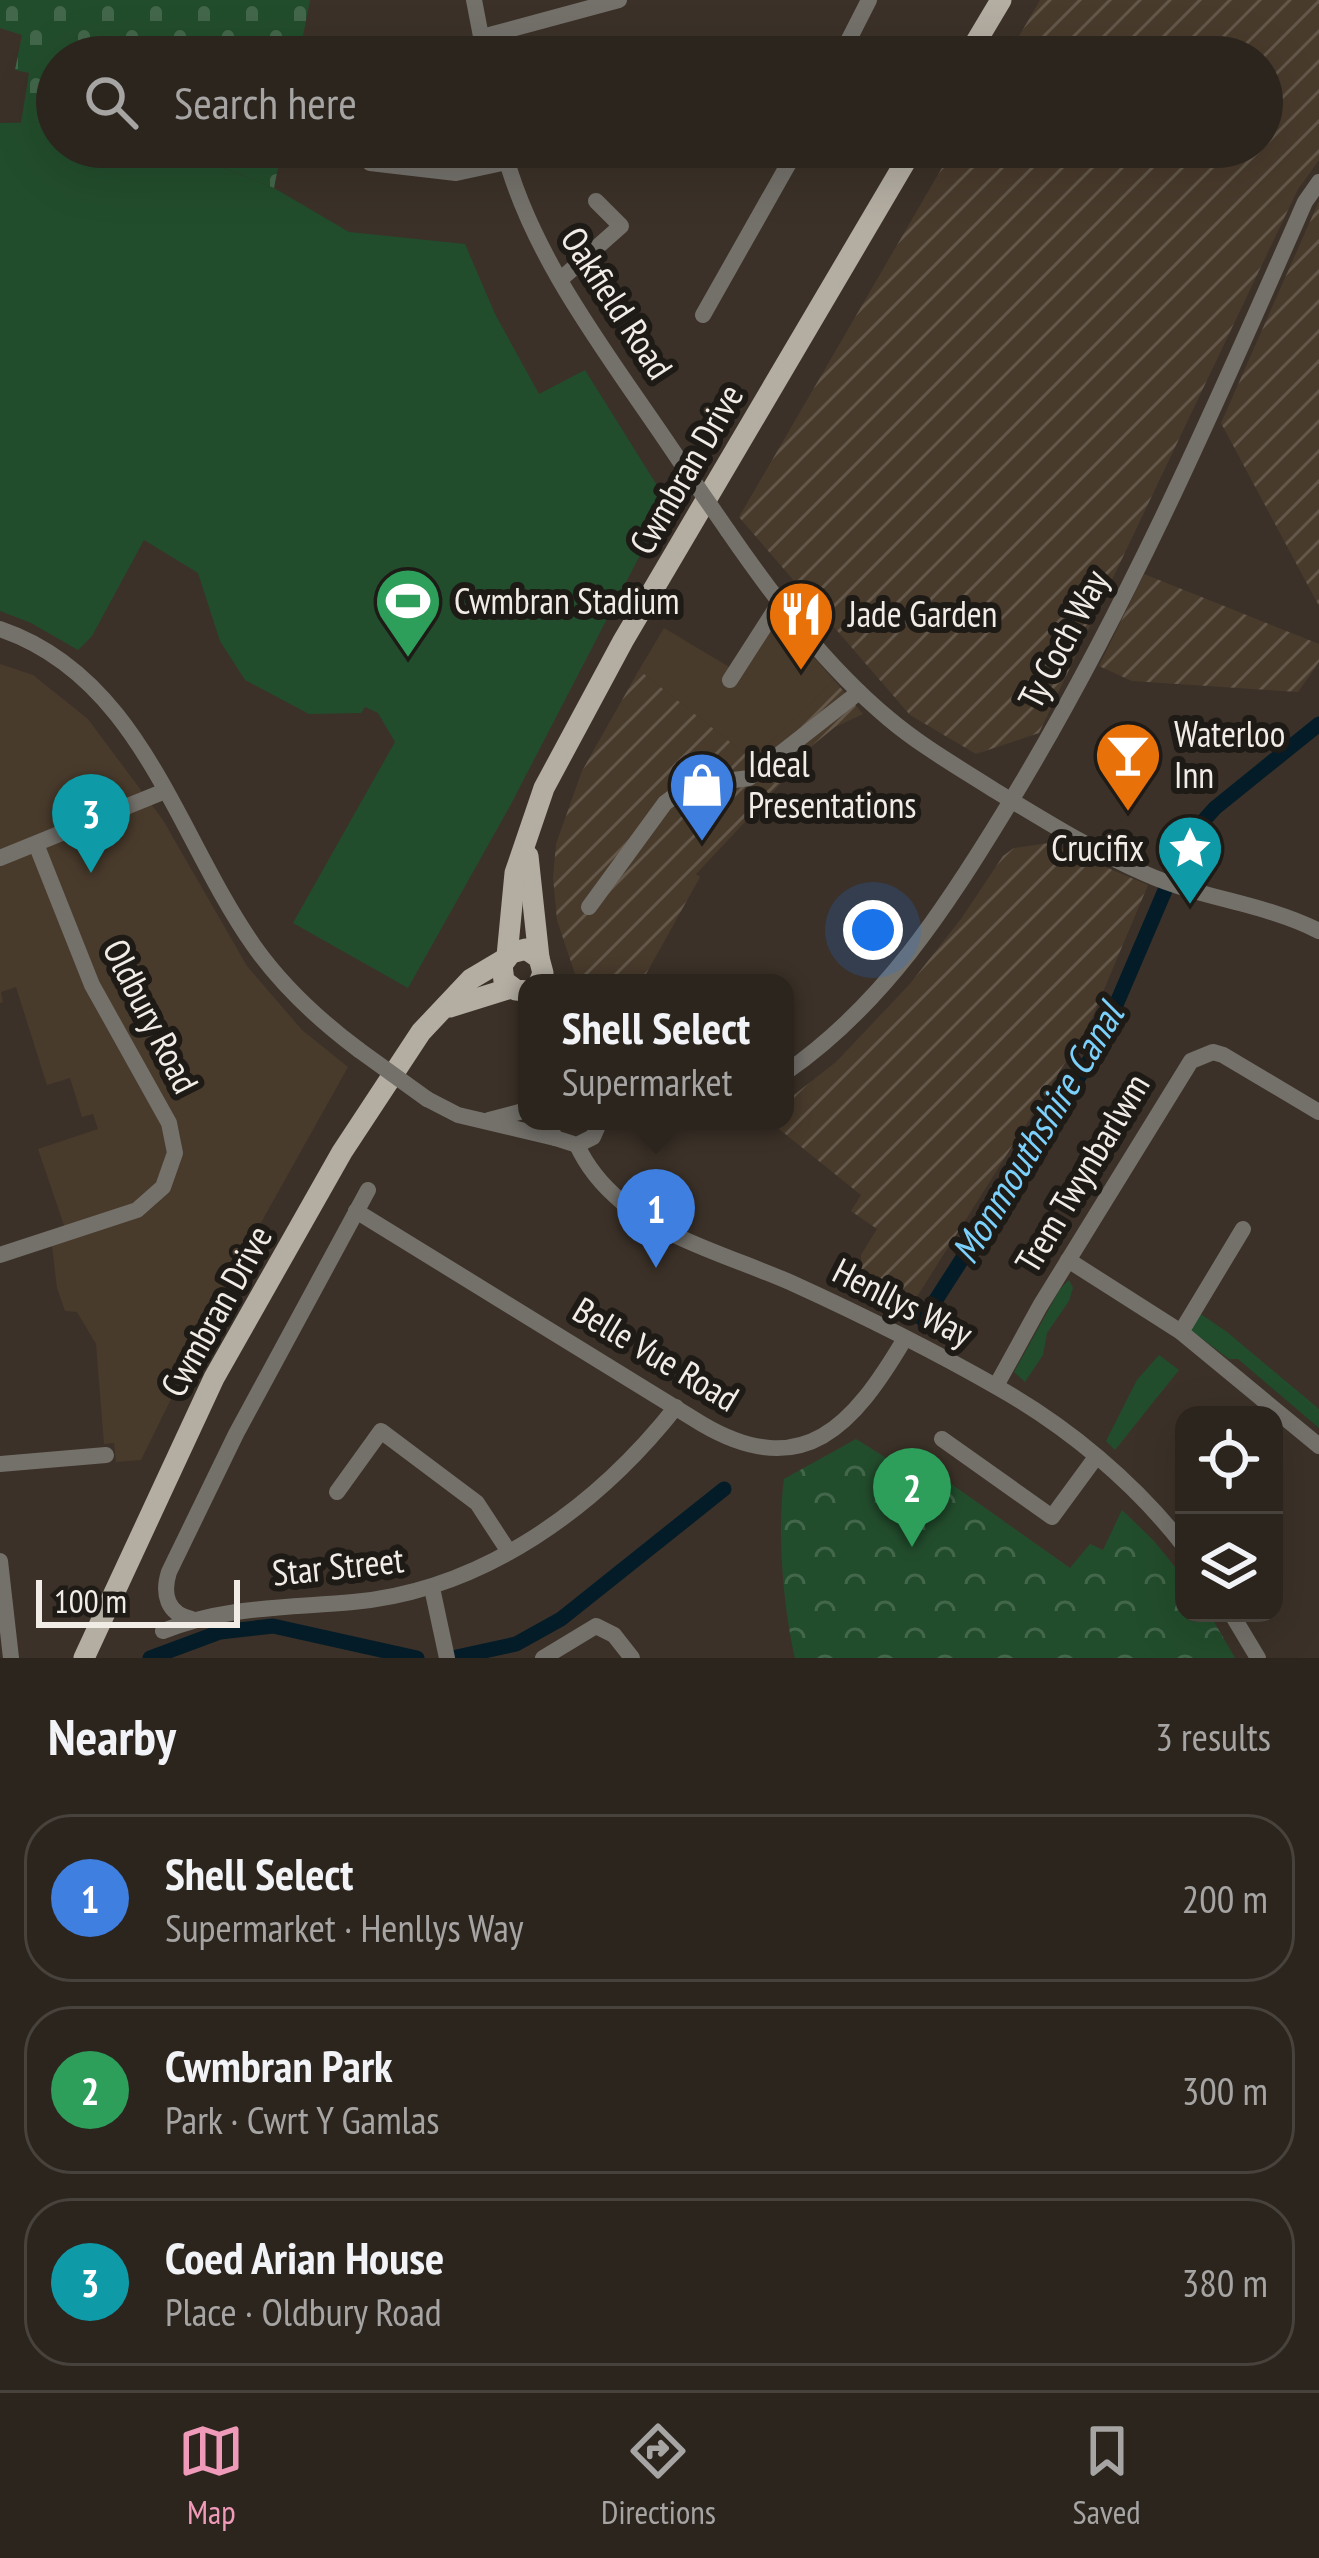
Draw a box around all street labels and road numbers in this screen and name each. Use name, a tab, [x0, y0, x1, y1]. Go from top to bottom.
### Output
street label: Oakfield Road	[551, 218, 684, 388]
street label: Cwmbran Drive	[618, 375, 753, 562]
street label: Ty Coch Way	[1007, 561, 1119, 716]
street label: Oldbury Road	[93, 931, 210, 1101]
street label: Trem Twynbarlwm	[1004, 1065, 1159, 1281]
street label: Cwmbran Drive	[149, 1217, 282, 1405]
street label: Henllys Way	[826, 1246, 981, 1357]
street label: Belle Vue Road	[565, 1286, 748, 1421]
street label: Star Street	[270, 1535, 406, 1596]

